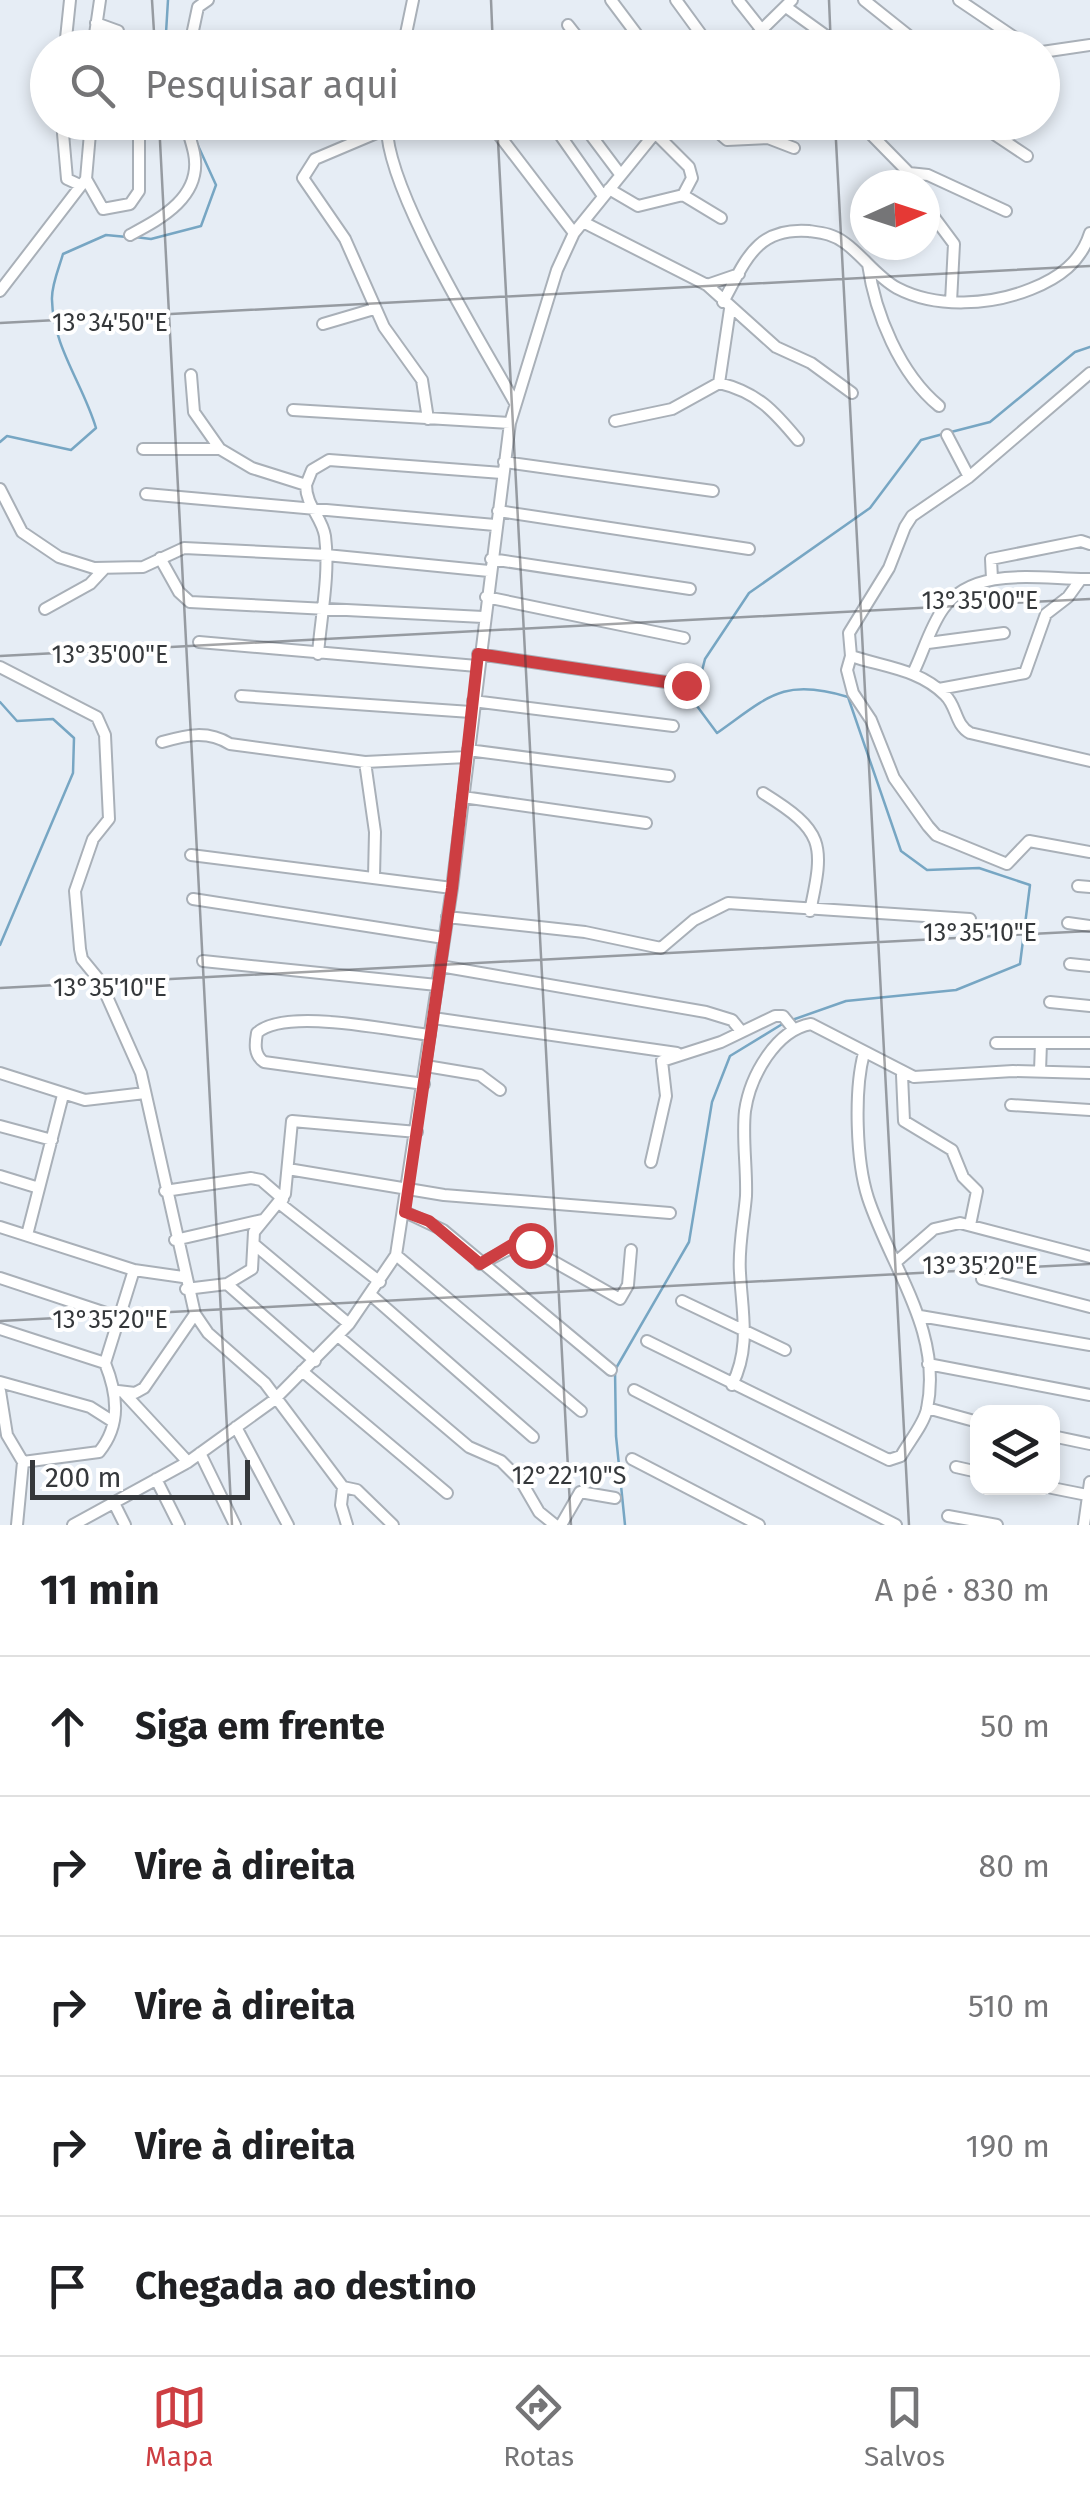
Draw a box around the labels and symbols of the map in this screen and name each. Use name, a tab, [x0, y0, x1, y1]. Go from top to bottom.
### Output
north arrow	[850, 170, 940, 260]
text: 13°34'50"E	[52, 308, 168, 338]
text: 13°35'00"E	[922, 586, 1038, 616]
text: 13°35'00"E	[52, 640, 168, 670]
route end	[664, 663, 710, 709]
text: 13°35'10"E	[923, 918, 1037, 948]
text: 13°35'10"E	[53, 973, 167, 1003]
route start	[508, 1223, 554, 1269]
text: 13°35'20"E	[922, 1251, 1038, 1281]
text: 13°35'20"E	[52, 1305, 168, 1335]
scale bar	[30, 1455, 250, 1500]
text: 12°22'10"S	[512, 1461, 626, 1491]

